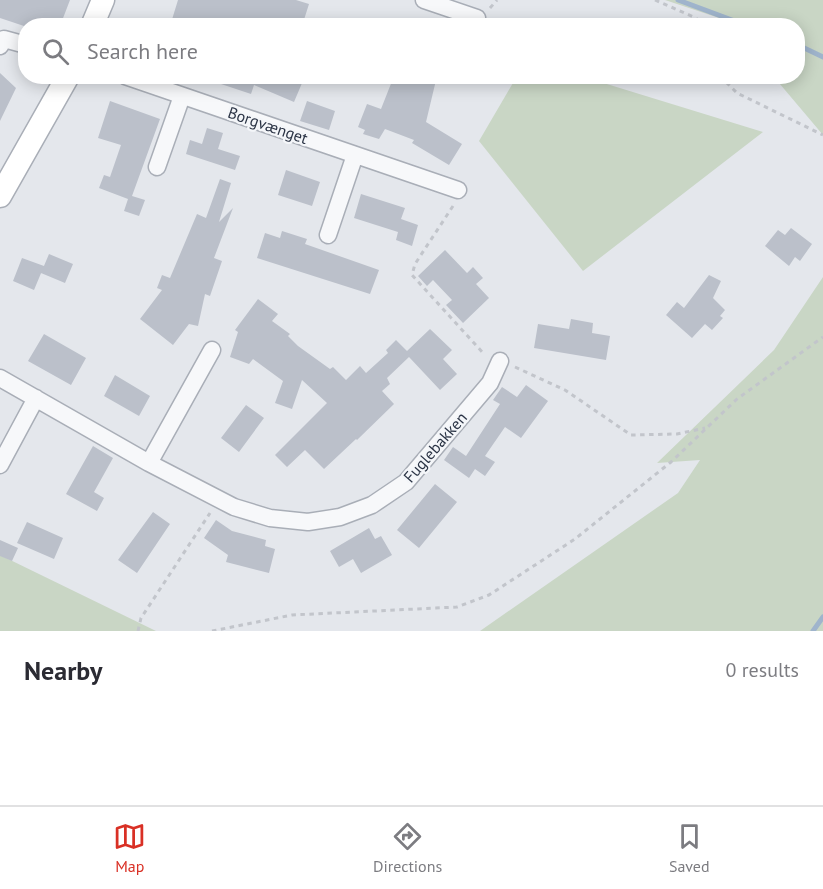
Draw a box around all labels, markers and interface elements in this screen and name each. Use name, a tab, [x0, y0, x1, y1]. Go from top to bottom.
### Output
search box	[18, 18, 805, 84]
icon: search	[39, 35, 72, 68]
text: Search here	[87, 37, 198, 65]
street label: Borgvænget	[225, 102, 311, 148]
street label: Fuglebakken	[399, 408, 471, 486]
text: Nearby	[24, 654, 102, 687]
text: 0 results	[726, 657, 799, 683]
tab: Map	[113, 820, 146, 876]
tab: Directions	[373, 820, 442, 876]
tab: Saved	[669, 820, 710, 876]

